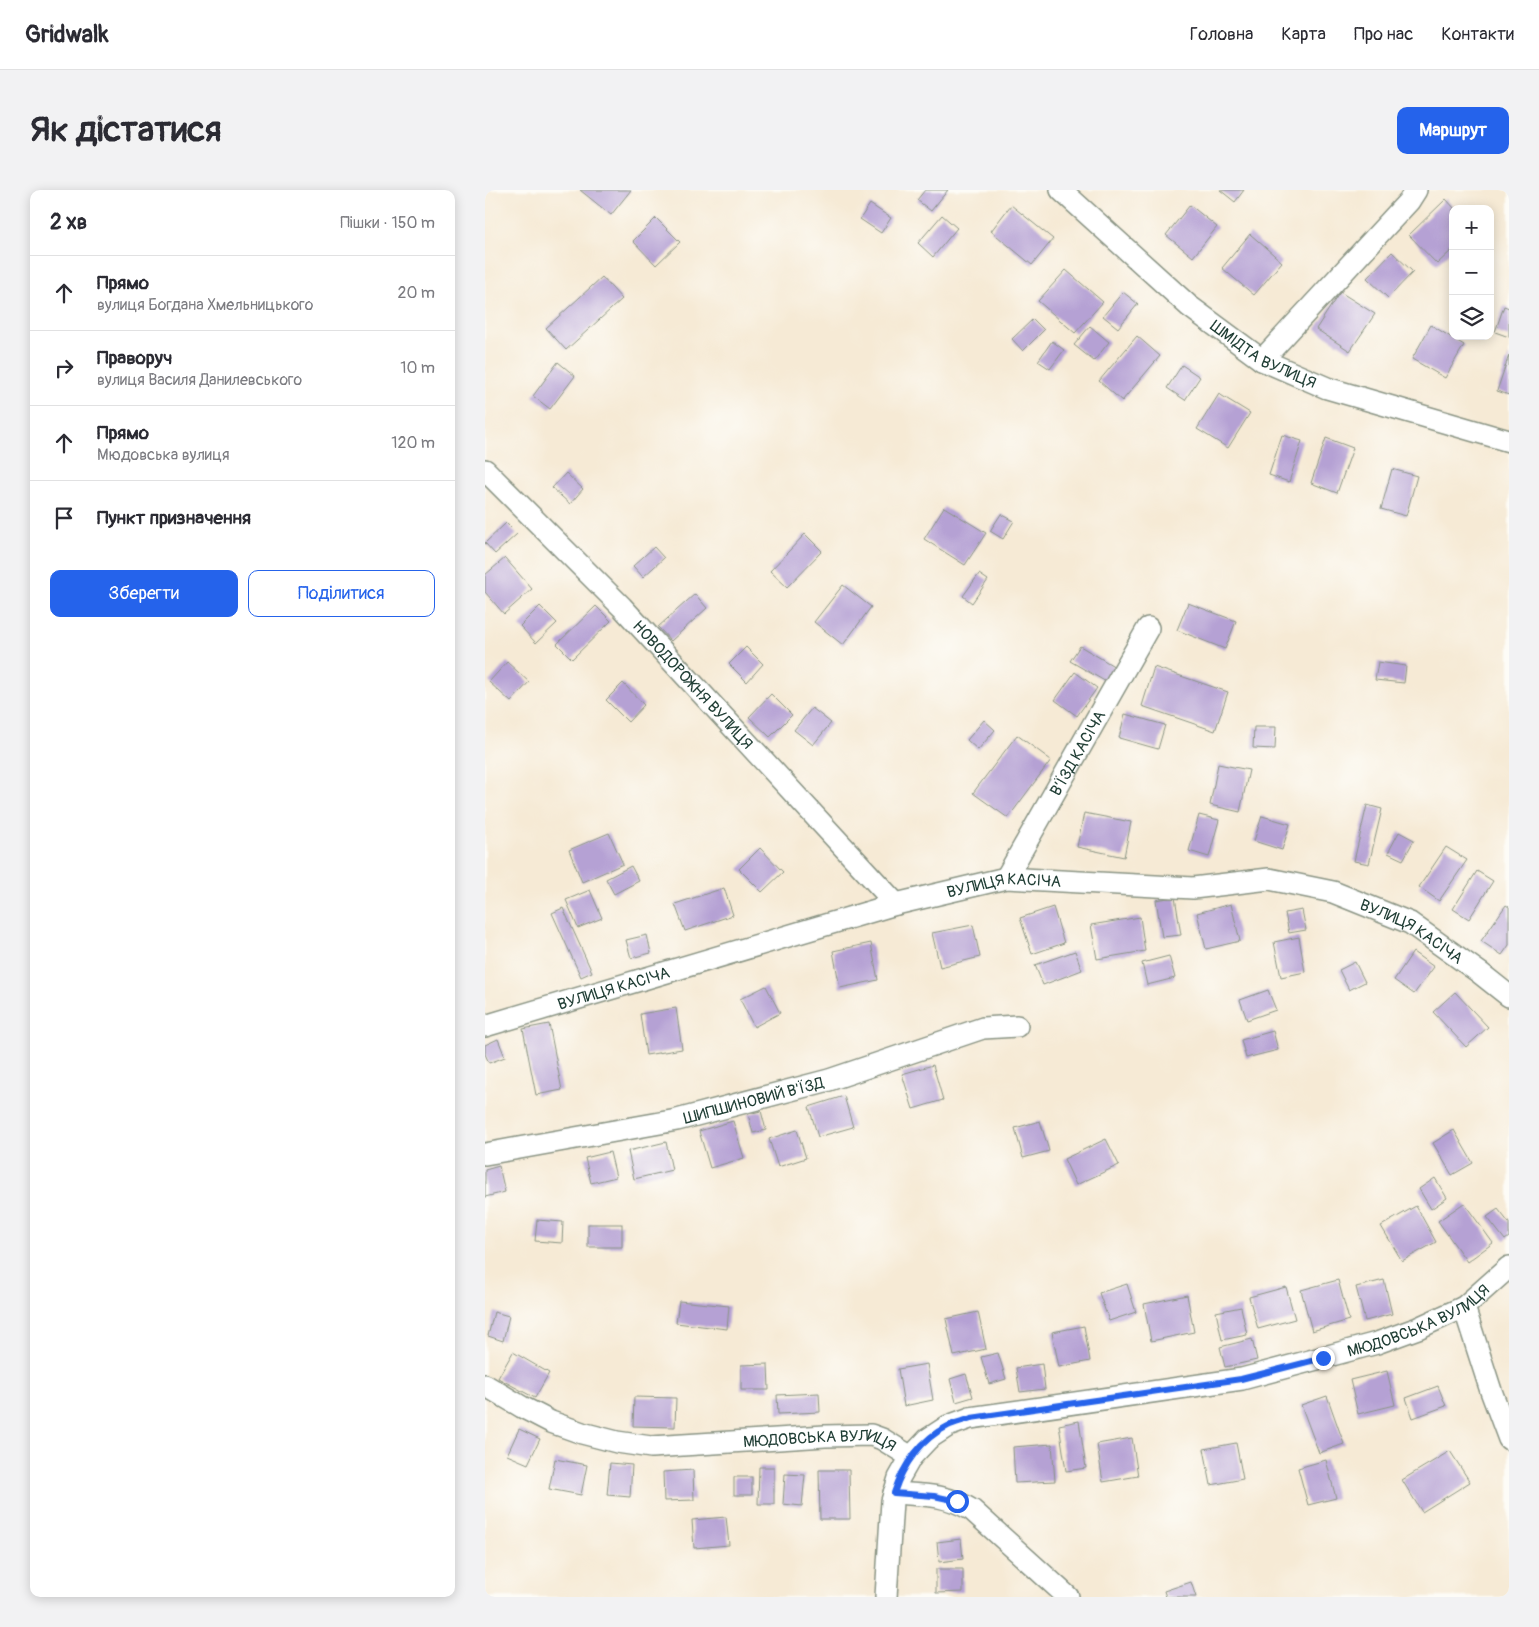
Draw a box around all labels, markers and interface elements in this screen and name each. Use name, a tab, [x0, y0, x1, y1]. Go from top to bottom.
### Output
text: Gridwalk	[25, 20, 109, 49]
text: Головна	[1190, 23, 1253, 46]
text: Карта	[1281, 23, 1326, 46]
text: Про нас	[1354, 23, 1413, 46]
text: Контакти	[1441, 23, 1514, 46]
button: Маршрут	[1397, 107, 1509, 154]
text: Як дістатися	[30, 108, 221, 152]
map controls	[1449, 205, 1494, 340]
button: +	[1449, 205, 1494, 250]
text: 2 хв	[50, 209, 87, 236]
text: Пішки · 150 m	[340, 213, 435, 233]
button: −	[1449, 250, 1494, 295]
text: Прямо	[97, 271, 149, 295]
icon: ahead	[50, 279, 78, 307]
text: 20 m	[397, 283, 435, 303]
text: вулиця Богдана Хмельницького	[97, 295, 313, 315]
button: layers	[1449, 295, 1494, 340]
street label: ШМІДТА ВУЛИЦЯ	[1206, 316, 1319, 393]
text: Праворуч	[97, 346, 172, 370]
icon: right	[50, 354, 78, 382]
text: 10 m	[400, 358, 435, 378]
text: вулиця Василя Данилевського	[97, 370, 302, 390]
text: Прямо	[97, 421, 149, 445]
icon: ahead	[50, 429, 78, 457]
text: 120 m	[391, 433, 435, 453]
text: Мюдовська вулиця	[97, 445, 230, 465]
icon: arrive	[50, 504, 78, 532]
text: Пункт призначення	[97, 506, 251, 530]
button: Зберегти	[50, 570, 238, 617]
button: Поділитися	[248, 570, 435, 617]
street label: НОВОДОРОЖНЯ ВУЛИЦЯ	[628, 616, 757, 754]
street label: В’ЇЗД КАСІЧА	[1046, 707, 1110, 800]
street label: ВУЛИЦЯ КАСІЧА	[945, 869, 1062, 903]
street label: ВУЛИЦЯ КАСІЧА	[1357, 895, 1467, 969]
street label: ВУЛИЦЯ КАСІЧА	[555, 963, 672, 1015]
street label: ШИПШИНОВИЙ В'ЇЗД	[681, 1073, 826, 1129]
street label: МЮДОВСЬКА ВУЛИЦЯ	[1345, 1280, 1494, 1362]
route end	[1312, 1347, 1335, 1370]
street label: МЮДОВСЬКА ВУЛИЦЯ	[743, 1425, 900, 1457]
route start	[946, 1490, 969, 1513]

